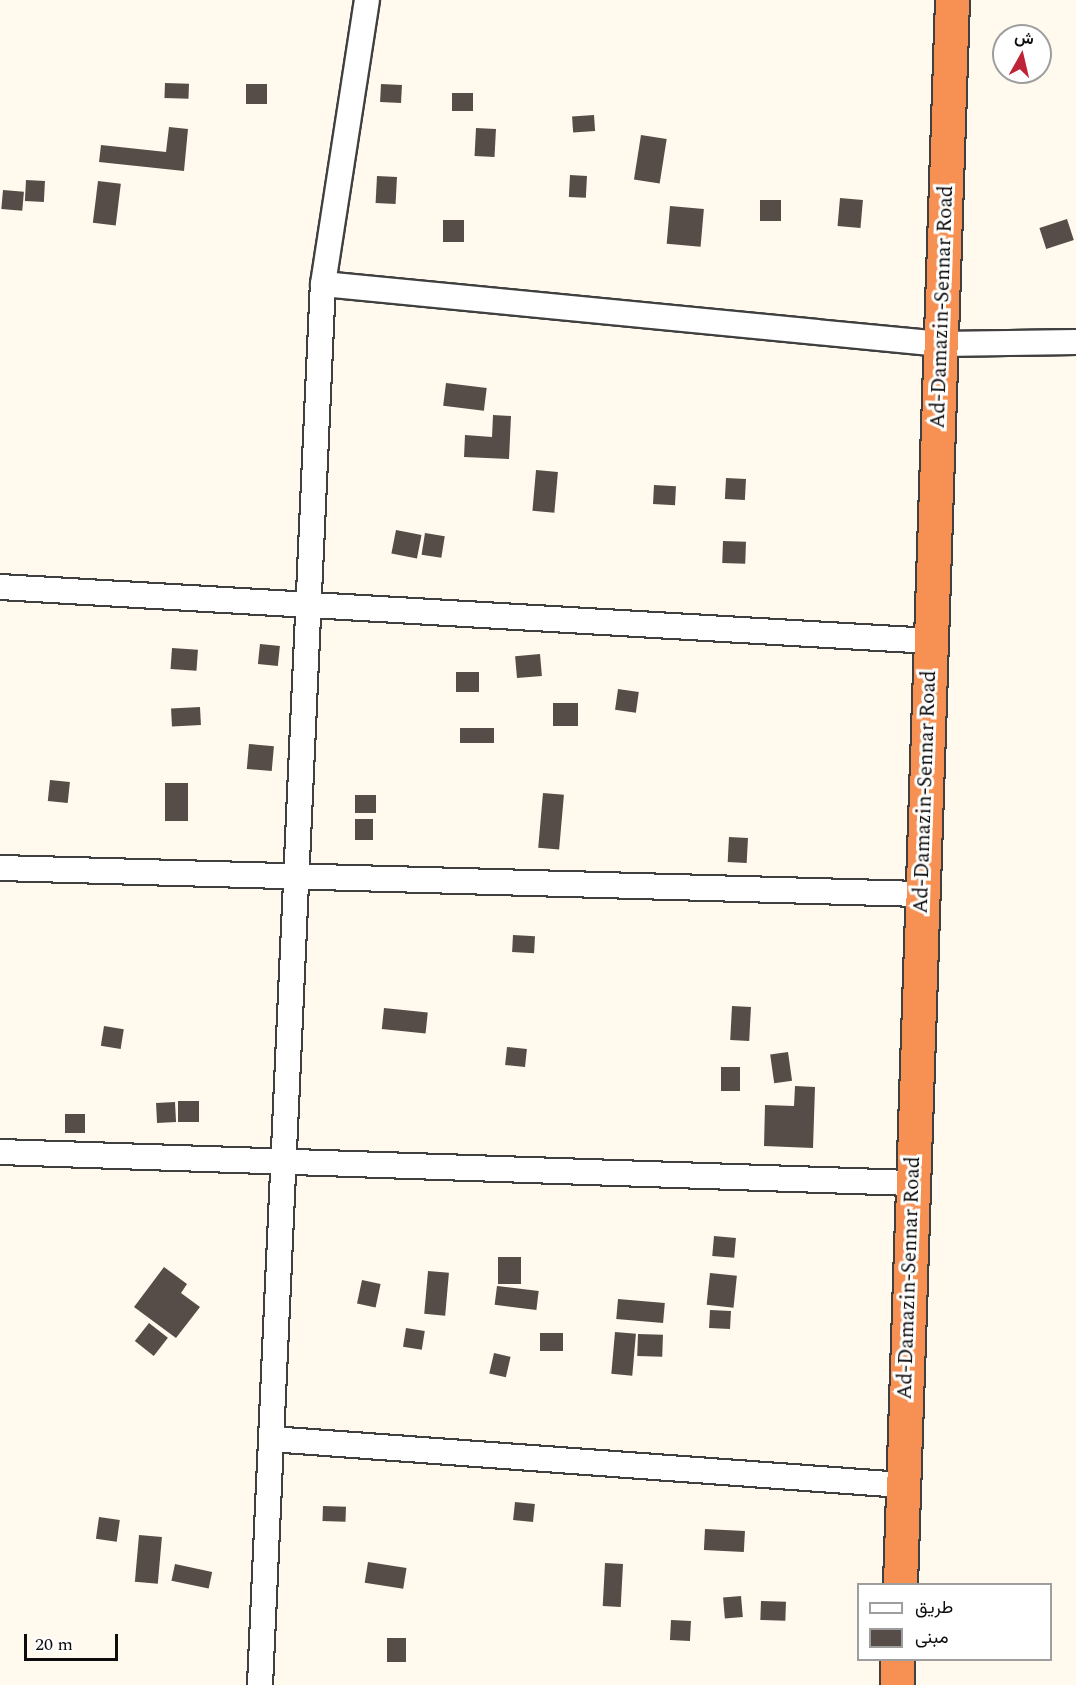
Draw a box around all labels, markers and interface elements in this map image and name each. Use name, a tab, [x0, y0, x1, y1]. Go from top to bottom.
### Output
north arrow	[992, 24, 1052, 84]
text: ش	[1013, 25, 1035, 51]
street label: Ad-Damazin-Sennar Road	[925, 185, 959, 429]
street label: Ad-Damazin-Sennar Road	[908, 670, 942, 914]
street label: Ad-Damazin-Sennar Road	[892, 1156, 926, 1400]
legend	[857, 1583, 1052, 1661]
text: طريق	[915, 1594, 953, 1621]
scale bar	[27, 1622, 122, 1660]
text: مبنى	[915, 1624, 949, 1651]
text: 20 m	[35, 1631, 73, 1658]

